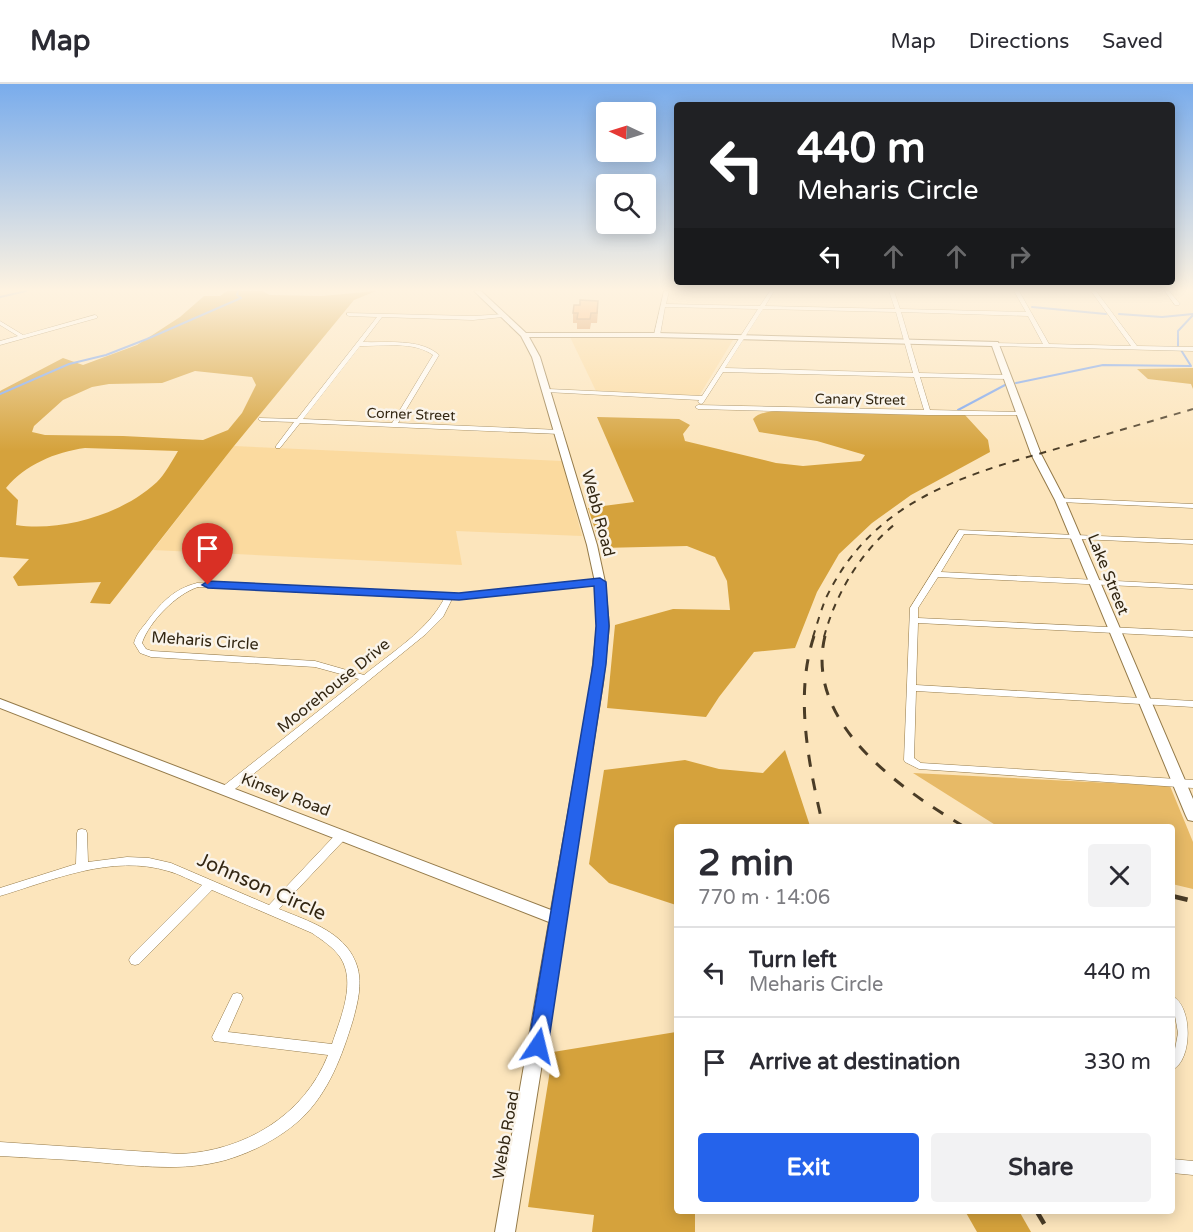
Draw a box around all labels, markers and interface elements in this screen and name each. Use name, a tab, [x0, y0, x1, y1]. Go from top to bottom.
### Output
text: Map	[30, 24, 90, 58]
text: Map	[890, 29, 936, 54]
text: Directions	[969, 29, 1069, 54]
text: Saved	[1102, 29, 1163, 54]
north arrow	[596, 102, 656, 162]
map controls	[596, 102, 656, 234]
text: 440 m	[797, 123, 926, 174]
icon: left	[698, 126, 776, 204]
button: search	[596, 174, 656, 234]
text: Meharis Circle	[797, 174, 978, 207]
icon: left	[814, 240, 847, 273]
icon: ahead	[877, 240, 910, 273]
icon: ahead	[940, 240, 973, 273]
icon: right	[1003, 240, 1036, 273]
street label: Canary Street	[815, 390, 906, 409]
street label: Corner Street	[366, 404, 456, 425]
street label: Webb Road	[577, 468, 619, 559]
pin	[182, 523, 233, 585]
street label: Lake Street	[1083, 531, 1133, 618]
icon: arrive	[191, 532, 224, 565]
street label: Meharis Circle	[151, 627, 259, 655]
street label: Moorehouse Drive	[273, 634, 394, 737]
street label: Kinsey Road	[238, 769, 333, 821]
text: 2 min	[698, 842, 794, 885]
button: close	[1088, 844, 1151, 907]
street label: Johnson Circle	[194, 848, 330, 926]
text: 770 m · 14:06	[698, 886, 830, 910]
text: Turn left	[749, 947, 837, 973]
icon: left	[698, 956, 731, 989]
text: 440 m	[1084, 959, 1151, 985]
text: Meharis Circle	[749, 973, 883, 997]
position arrow	[506, 1014, 570, 1078]
icon: arrive	[698, 1046, 731, 1079]
text: Arrive at destination	[749, 1049, 960, 1075]
text: 330 m	[1084, 1049, 1151, 1075]
street label: Webb Road	[488, 1090, 524, 1181]
button: Exit	[698, 1133, 919, 1202]
button: Share	[931, 1133, 1151, 1202]

